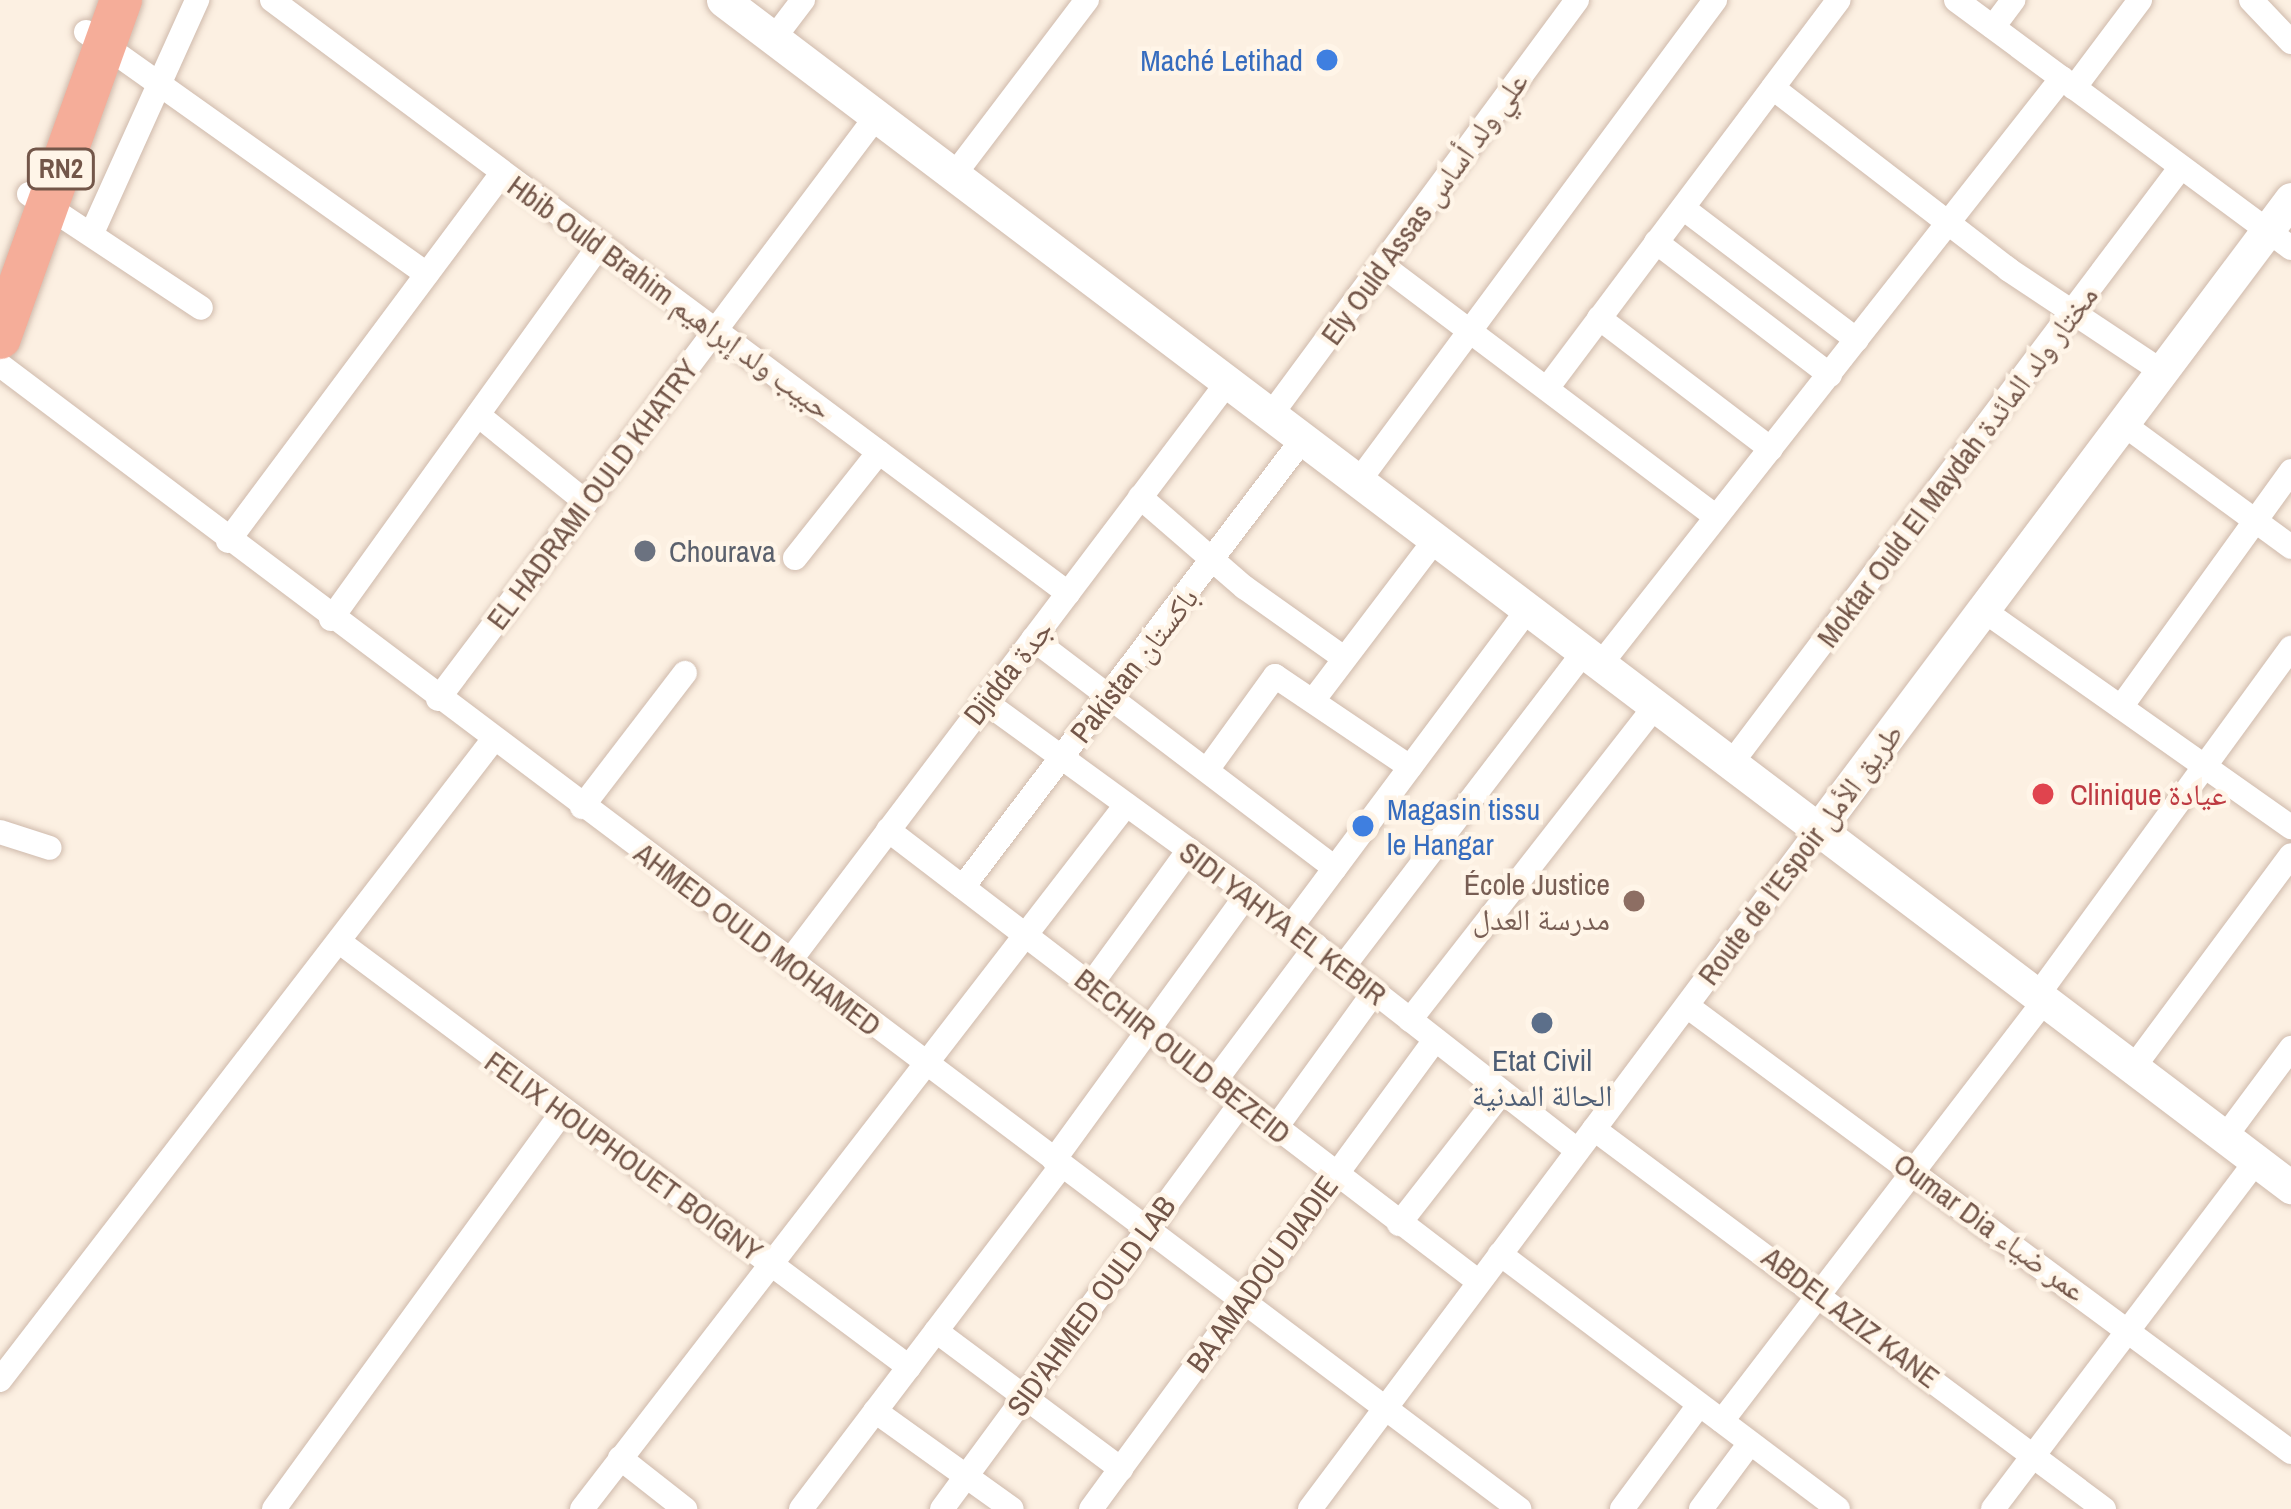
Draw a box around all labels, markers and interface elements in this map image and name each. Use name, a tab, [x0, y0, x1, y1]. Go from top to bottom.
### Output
place label: Maché Letihad	[1140, 42, 1303, 78]
marker: Maché Letihad	[1314, 47, 1340, 73]
street label: Ely Ould Assas علي ولد أساس	[1312, 64, 1536, 352]
road number: RN2	[25, 148, 97, 190]
street label: Hbib Ould Brahim حبيب ولد إبراهيم	[501, 167, 839, 427]
street label: Moktar Ould El Maydah مختار ولد المائدة	[1809, 278, 2105, 654]
street label: EL HADRAMI OULD KHATRY	[478, 351, 706, 637]
place label: Chourava	[669, 533, 776, 569]
marker: Chourava	[632, 538, 658, 564]
street label: Pakistan باكستان	[1062, 580, 1206, 750]
street label: Djidda جدة	[956, 612, 1060, 732]
street label: Route de l’Espoir طريق الأمل	[1690, 716, 1910, 992]
place label: Clinique عيادة	[2070, 776, 2227, 812]
marker: Clinique عيادة	[2027, 778, 2059, 810]
place label: Magasin tissu le Hangar	[1387, 791, 1540, 862]
marker: Magasin tissu le Hangar	[1350, 813, 1376, 839]
street label: SIDI YAHYA EL KEBIR	[1172, 833, 1394, 1013]
street label: AHMED OULD MOHAMED	[628, 835, 888, 1043]
place label: École Justice مدرسة العدل	[1464, 866, 1610, 936]
marker: École Justice مدرسة العدل	[1621, 888, 1647, 914]
street label: BECHIR OULD BEZEID	[1068, 961, 1298, 1151]
marker: Etat Civil الحالة المدنية	[1529, 1010, 1555, 1036]
place label: Etat Civil الحالة المدنية	[1472, 1042, 1612, 1112]
street label: FELIX HOUPHOUET BOIGNY	[478, 1043, 770, 1269]
street label: Oumar Dia عمر ضياء	[1887, 1145, 2093, 1309]
street label: BA AMADOU DIADIE	[1178, 1168, 1346, 1380]
street label: SID'AHMED OULD LAB	[999, 1189, 1183, 1423]
street label: ABDEL AZIZ KANE	[1754, 1238, 1948, 1396]

